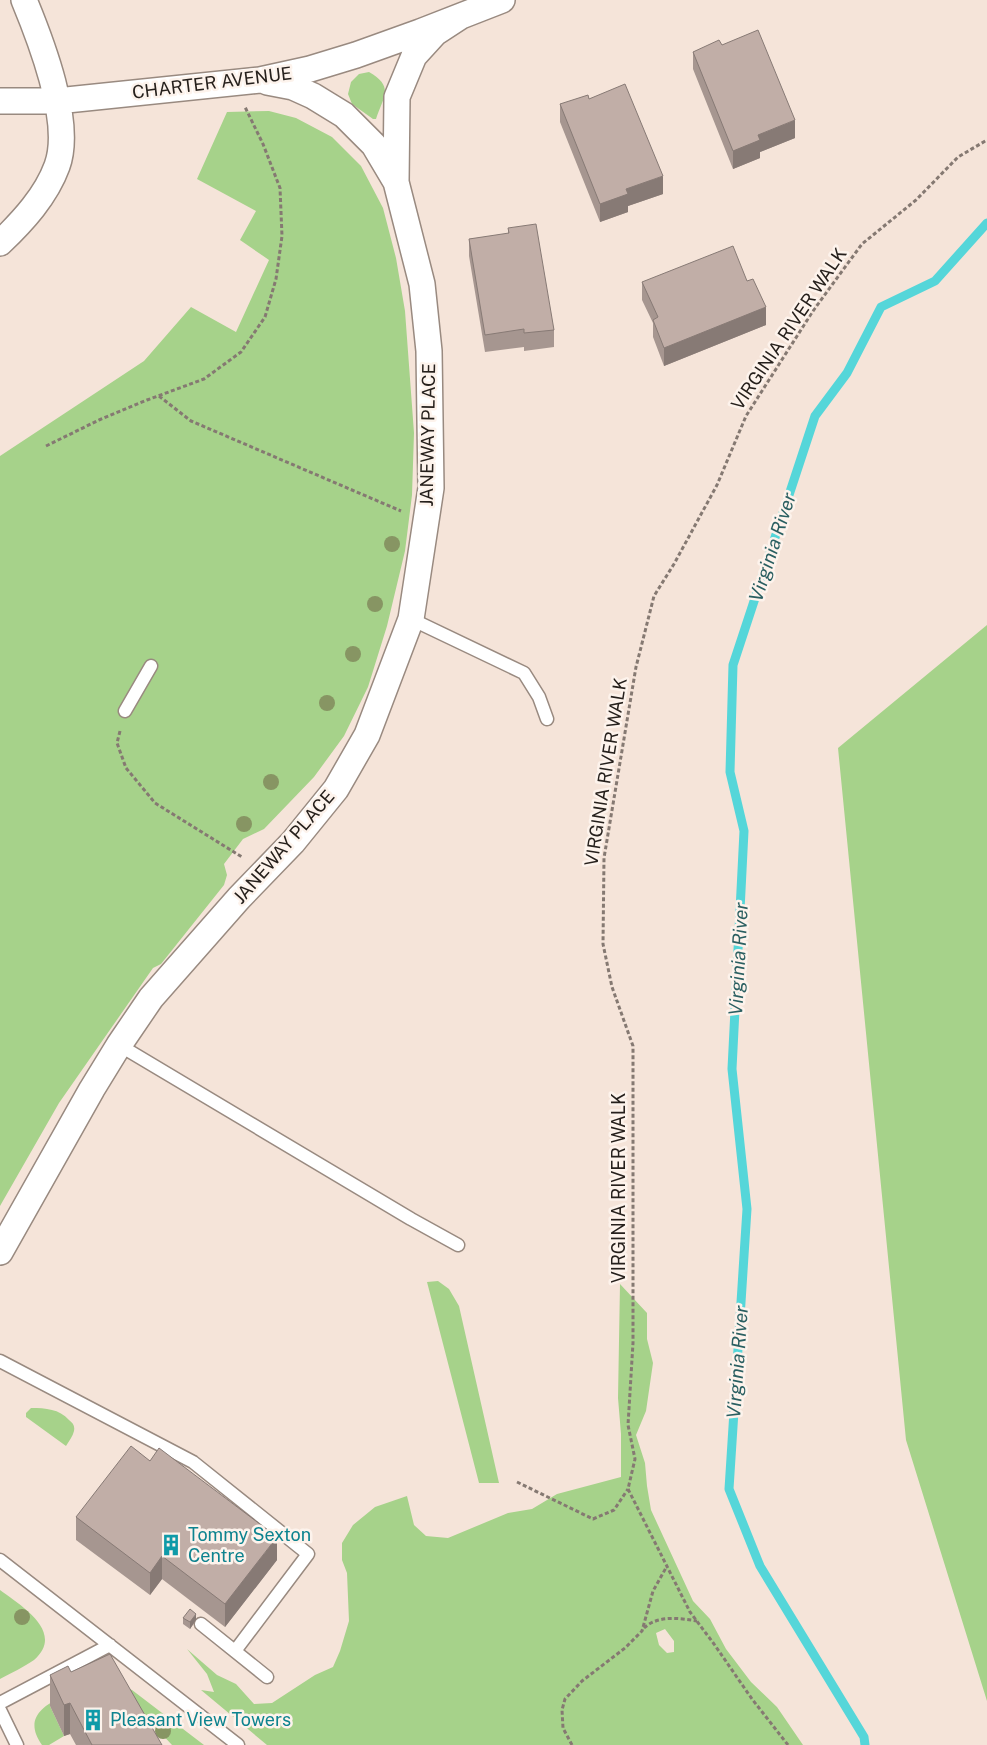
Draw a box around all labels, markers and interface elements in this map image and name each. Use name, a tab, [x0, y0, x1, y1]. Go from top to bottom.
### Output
street label: CHARTER AVENUE	[131, 62, 293, 103]
street label: VIRGINIA RIVER WALK	[727, 244, 851, 414]
street label: JANEWAY PLACE	[416, 363, 439, 507]
water label: Virginia River	[744, 489, 800, 604]
street label: VIRGINIA RIVER WALK	[580, 676, 631, 868]
street label: JANEWAY PLACE	[229, 786, 339, 908]
water label: Virginia River	[724, 901, 752, 1016]
street label: VIRGINIA RIVER WALK	[608, 1093, 629, 1283]
water label: Virginia River	[722, 1304, 752, 1419]
place label: Tommy Sexton Centre	[188, 1524, 311, 1566]
building icon: Tommy Sexton Centre	[158, 1532, 184, 1558]
building icon: Pleasant View Towers	[80, 1707, 106, 1733]
place label: Pleasant View Towers	[110, 1709, 291, 1730]

